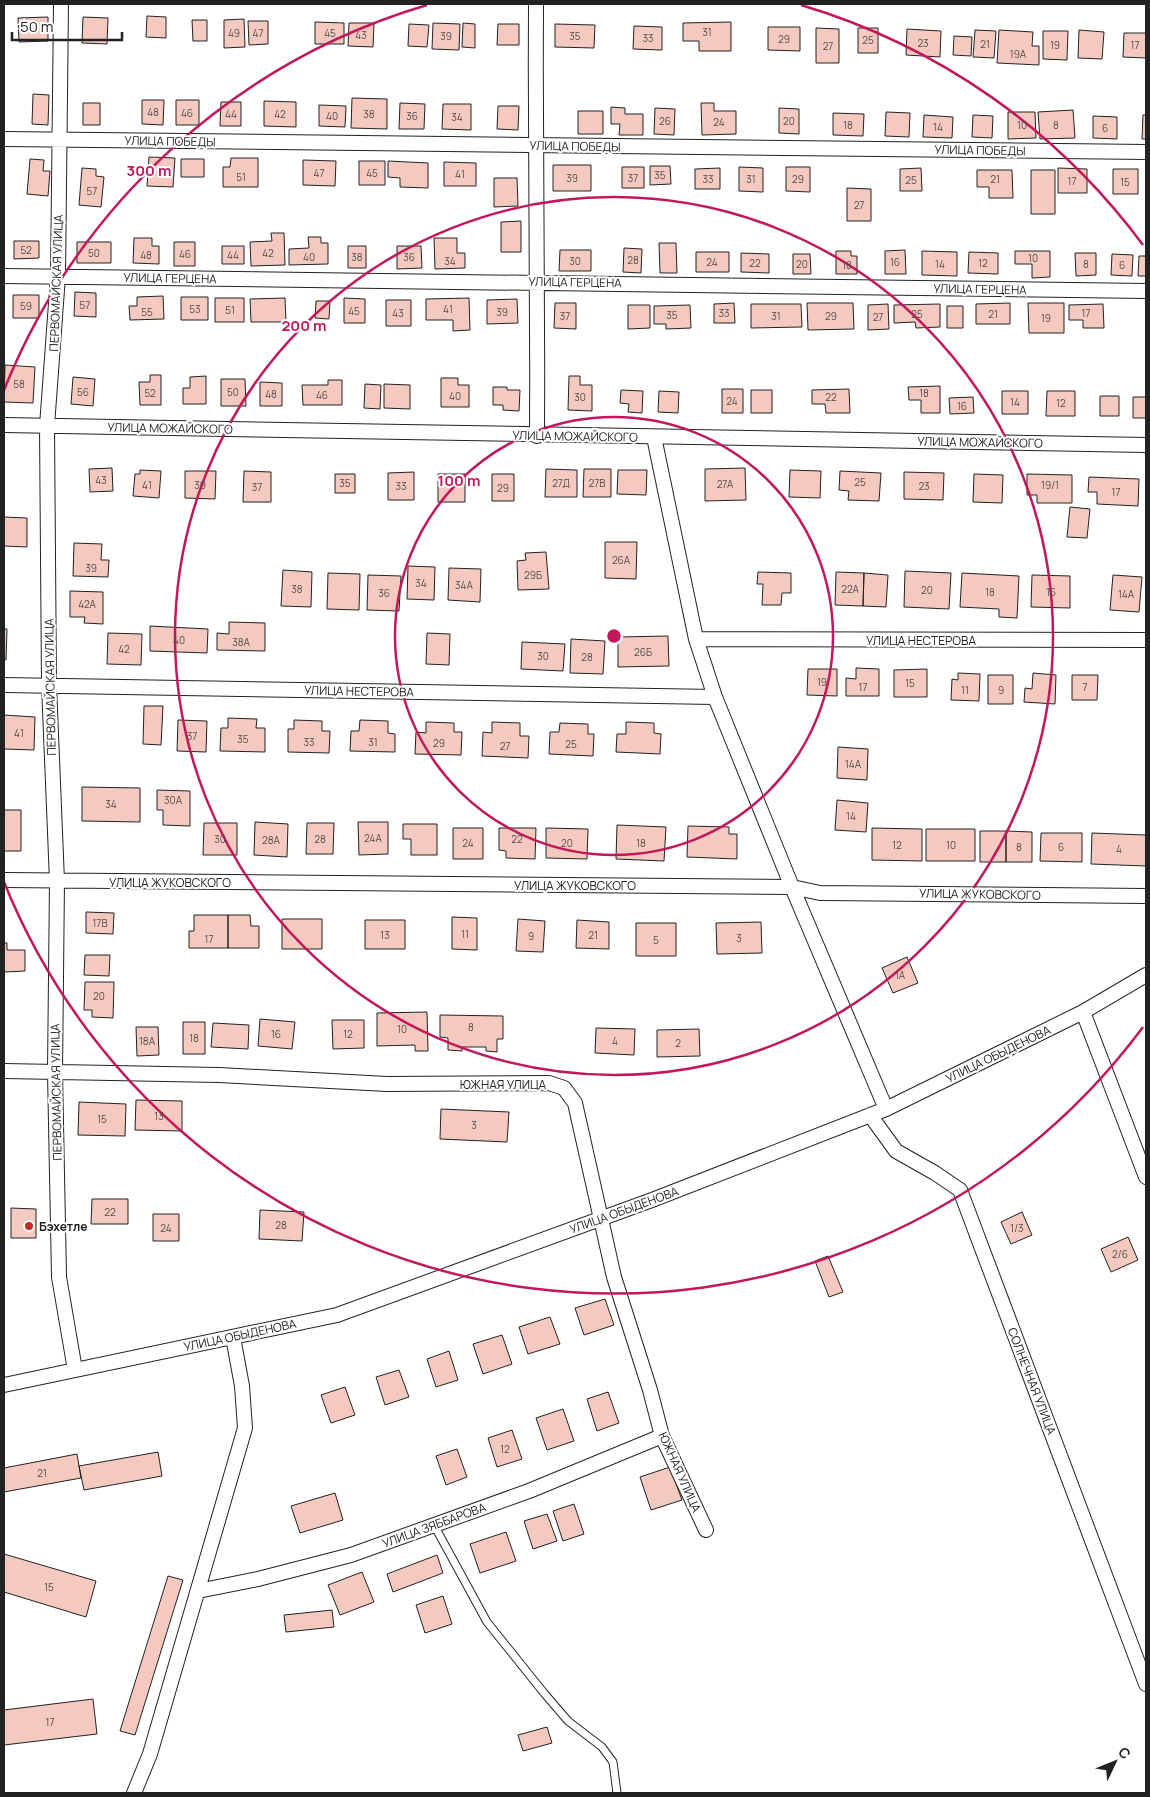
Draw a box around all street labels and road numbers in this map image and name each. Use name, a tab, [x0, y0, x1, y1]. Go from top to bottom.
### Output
street label: УЛИЦА ПОБЕДЫ	[124, 132, 216, 150]
street label: УЛИЦА ПОБЕДЫ	[529, 137, 621, 155]
street label: УЛИЦА ПОБЕДЫ	[934, 141, 1026, 159]
street label: ПЕРВОМАЙСКАЯ УЛИЦА	[45, 214, 67, 352]
street label: УЛИЦА ГЕРЦЕНА	[123, 269, 217, 287]
street label: УЛИЦА ГЕРЦЕНА	[528, 273, 622, 291]
street label: УЛИЦА ГЕРЦЕНА	[933, 280, 1027, 298]
street label: УЛИЦА МОЖАЙСКОГО	[107, 418, 233, 438]
street label: УЛИЦА МОЖАЙСКОГО	[512, 426, 638, 446]
street label: УЛИЦА МОЖАЙСКОГО	[917, 432, 1043, 452]
street label: ПЕРВОМАЙСКАЯ УЛИЦА	[40, 618, 60, 756]
street label: УЛИЦА НЕСТЕРОВА	[866, 632, 976, 649]
street label: УЛИЦА НЕСТЕРОВА	[304, 682, 415, 700]
street label: УЛИЦА ЖУКОВСКОГО	[109, 874, 231, 891]
street label: УЛИЦА ЖУКОВСКОГО	[514, 877, 636, 894]
street label: УЛИЦА ЖУКОВСКОГО	[919, 884, 1041, 904]
street label: УЛИЦА ОБЫДЕНОВА	[943, 1021, 1054, 1087]
street label: ПЕРВОМАЙСКАЯ УЛИЦА	[46, 1023, 66, 1161]
street label: ЮЖНАЯ УЛИЦА	[460, 1076, 547, 1093]
street label: УЛИЦА ОБЫДЕНОВА	[567, 1182, 681, 1238]
street label: УЛИЦА ОБЫДЕНОВА	[182, 1315, 298, 1355]
street label: СОЛНЕЧНАЯ УЛИЦА	[1004, 1325, 1060, 1437]
street label: ЮЖНАЯ УЛИЦА	[655, 1429, 705, 1515]
street label: УЛИЦА ЗЯББАРОВА	[380, 1498, 489, 1552]

